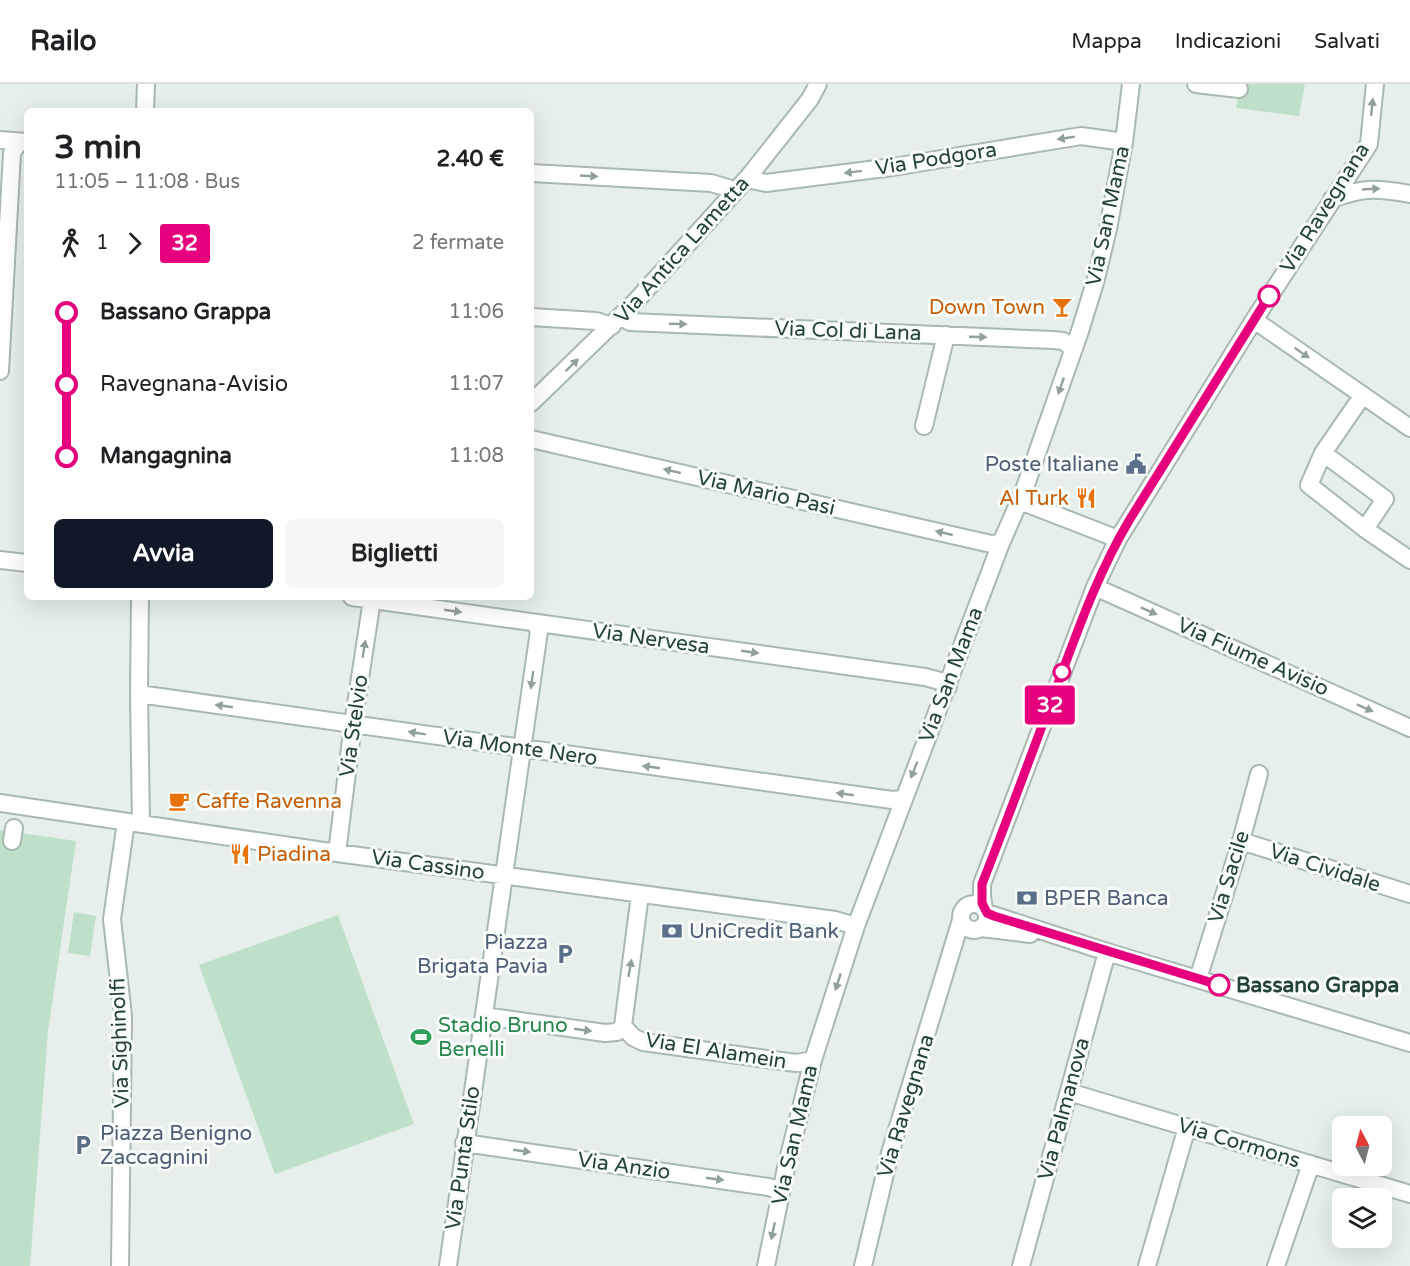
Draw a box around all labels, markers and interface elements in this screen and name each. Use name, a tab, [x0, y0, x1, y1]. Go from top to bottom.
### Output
text: Railo	[30, 24, 97, 58]
text: Mappa	[1071, 29, 1142, 54]
text: Indicazioni	[1175, 29, 1281, 54]
text: Salvati	[1314, 29, 1380, 54]
one-way arrow	[1368, 97, 1377, 116]
text: 3 min	[54, 128, 142, 167]
one-way arrow	[1057, 134, 1076, 143]
street label: Via Podgora	[874, 137, 998, 181]
street label: Via Ravegnana	[1275, 138, 1375, 278]
street label: Via San Mama	[1081, 143, 1135, 289]
text: 2.40 €	[437, 146, 504, 172]
one-way arrow	[843, 167, 862, 177]
text: 11:05 – 11:08 · Bus	[54, 170, 240, 194]
one-way arrow	[580, 171, 599, 181]
street label: Via Antica Lametta	[609, 171, 755, 329]
one-way arrow	[1361, 185, 1380, 194]
icon: walk	[54, 227, 87, 260]
icon: forward	[118, 227, 151, 260]
text: 1	[96, 231, 109, 255]
text: 32	[172, 231, 198, 256]
text: 2 fermate	[412, 231, 504, 255]
unlabelled marker	[1258, 285, 1280, 307]
place label: Down Town	[929, 295, 1045, 320]
bar icon: Down Town	[1050, 295, 1074, 319]
text: Bassano Grappa	[100, 299, 271, 325]
text: 11:06	[449, 300, 504, 324]
street label: Via Col di Lana	[774, 316, 922, 346]
one-way arrow	[669, 320, 688, 329]
one-way arrow	[969, 332, 988, 341]
one-way arrow	[1293, 347, 1309, 359]
one-way arrow	[564, 358, 578, 372]
text: Ravegnana-Avisio	[100, 371, 288, 397]
text: 11:07	[449, 372, 504, 396]
one-way arrow	[1055, 377, 1065, 395]
text: Mangagnina	[100, 443, 232, 469]
text: 11:08	[449, 444, 504, 468]
place label: Poste Italiane	[985, 452, 1119, 477]
public building icon: Poste Italiane	[1124, 452, 1148, 476]
street label: Via Mario Pasi	[694, 465, 838, 521]
one-way arrow	[662, 466, 681, 475]
place label: Al Turk	[999, 486, 1069, 511]
restaurant icon: Al Turk	[1074, 486, 1098, 510]
button: Avvia	[54, 519, 273, 588]
button: Biglietti	[285, 519, 504, 588]
one-way arrow	[934, 528, 953, 537]
street label: Via San Mama	[914, 604, 988, 746]
one-way arrow	[1140, 606, 1157, 615]
one-way arrow	[444, 607, 463, 616]
street label: Via Fiume Avisio	[1173, 612, 1333, 702]
street label: Via Nervesa	[591, 618, 711, 660]
one-way arrow	[360, 639, 369, 658]
one-way arrow	[741, 648, 760, 657]
unlabelled marker	[1053, 663, 1071, 681]
one-way arrow	[528, 670, 537, 689]
street label: Via Stelvio	[334, 673, 374, 779]
line badge: 32	[1023, 686, 1077, 724]
text: 32	[1037, 693, 1063, 718]
one-way arrow	[214, 701, 233, 710]
one-way arrow	[1356, 703, 1374, 713]
street label: Via Monte Nero	[441, 725, 599, 771]
one-way arrow	[407, 729, 426, 738]
one-way arrow	[909, 762, 919, 780]
one-way arrow	[642, 763, 661, 772]
cafe icon: Caffe Ravenna	[167, 789, 191, 813]
place label: Caffe Ravenna	[196, 789, 342, 814]
one-way arrow	[835, 789, 854, 798]
street label: Via Sacile	[1203, 828, 1255, 926]
street label: Via Cividale	[1266, 838, 1384, 898]
restaurant icon: Piadina	[228, 842, 252, 866]
place label: Piadina	[257, 842, 331, 867]
street label: Via Cassino	[370, 845, 486, 885]
bank icon: BPER Banca	[1015, 886, 1039, 910]
place label: BPER Banca	[1044, 886, 1169, 911]
bank icon: UniCredit Bank	[660, 919, 684, 943]
place label: UniCredit Bank	[689, 919, 839, 944]
place label: Piazza Brigata Pavia	[417, 930, 548, 979]
parking icon: Piazza Brigata Pavia	[553, 942, 577, 966]
one-way arrow	[626, 959, 635, 978]
one-way arrow	[833, 973, 842, 991]
place label: Bassano Grappa	[1236, 973, 1399, 998]
marker: Bassano Grappa	[1208, 974, 1230, 996]
street label: Via Sighinolfi	[105, 977, 135, 1109]
place label: Stadio Bruno Benelli	[438, 1013, 568, 1062]
sports icon: Stadio Bruno Benelli	[409, 1025, 433, 1049]
one-way arrow	[574, 1026, 593, 1035]
street label: Via El Alamein	[644, 1027, 788, 1075]
street label: Via Ravegnana	[872, 1031, 940, 1181]
street label: Via Palmanova	[1033, 1035, 1095, 1183]
street label: Via San Mama	[767, 1063, 823, 1207]
street label: Via Punta Stilo	[441, 1084, 485, 1232]
street label: Via Cormons	[1175, 1113, 1303, 1173]
north arrow	[1332, 1116, 1392, 1176]
map controls	[1332, 1116, 1392, 1248]
place label: Piazza Benigno Zaccagnini	[100, 1121, 252, 1170]
parking icon: Piazza Benigno Zaccagnini	[71, 1133, 95, 1157]
one-way arrow	[513, 1147, 532, 1156]
street label: Via Anzio	[576, 1147, 672, 1185]
one-way arrow	[706, 1175, 725, 1184]
button: layers	[1332, 1188, 1392, 1248]
one-way arrow	[768, 1222, 777, 1241]

